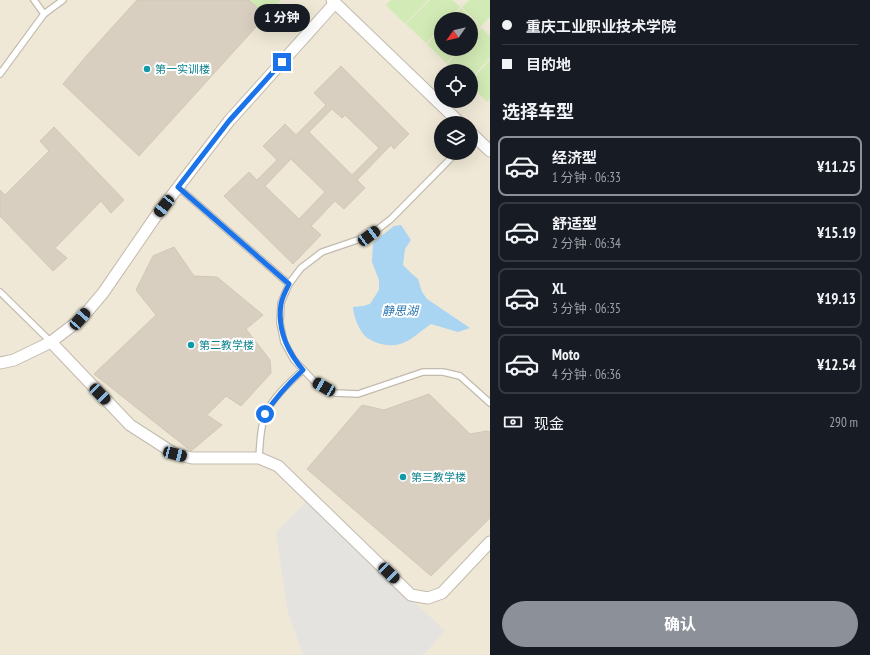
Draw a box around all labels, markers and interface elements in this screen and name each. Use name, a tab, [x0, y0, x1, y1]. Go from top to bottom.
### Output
callout: 1 分钟	[254, 4, 310, 32]
text: 1 分钟	[265, 9, 299, 26]
north arrow	[434, 12, 478, 56]
map controls	[434, 12, 478, 160]
text: 重庆工业职业技术学院	[526, 17, 676, 36]
route end	[273, 53, 291, 71]
text: 目的地	[526, 55, 571, 74]
place label: 第一实训楼	[155, 62, 210, 76]
marker: 第一实训楼	[142, 64, 152, 74]
button: locate	[434, 64, 478, 108]
text: 选择车型	[502, 100, 574, 123]
button: layers	[434, 116, 478, 160]
icon: car	[504, 148, 540, 184]
text: 经济型	[552, 148, 597, 167]
text: ¥11.25	[817, 157, 856, 176]
text: 1 分钟 · 06:33	[552, 169, 621, 186]
car	[152, 193, 176, 219]
icon: car	[504, 214, 540, 250]
text: 舒适型	[552, 214, 597, 233]
text: ¥15.19	[817, 223, 856, 242]
car	[356, 224, 382, 248]
text: 2 分钟 · 06:34	[552, 235, 621, 252]
text: XL	[552, 279, 566, 298]
icon: car	[504, 280, 540, 316]
text: ¥19.13	[817, 289, 856, 308]
text: 3 分钟 · 06:35	[552, 300, 621, 317]
water label: 静思湖	[382, 303, 420, 318]
car	[68, 306, 92, 332]
place label: 第二教学楼	[199, 338, 254, 352]
marker: 第二教学楼	[186, 340, 196, 350]
text: Moto	[552, 345, 580, 364]
icon: car	[504, 346, 540, 382]
text: ¥12.54	[817, 355, 856, 374]
text: 4 分钟 · 06:36	[552, 366, 621, 383]
car	[311, 376, 337, 398]
car	[87, 381, 113, 407]
route start	[256, 405, 274, 423]
icon: cash	[502, 411, 524, 433]
text: 现金	[534, 414, 564, 433]
text: 290 m	[829, 414, 858, 431]
car	[162, 445, 188, 463]
place label: 第三教学楼	[411, 470, 466, 484]
marker: 第三教学楼	[398, 472, 408, 482]
car	[376, 560, 402, 586]
button: 确认	[502, 601, 858, 647]

